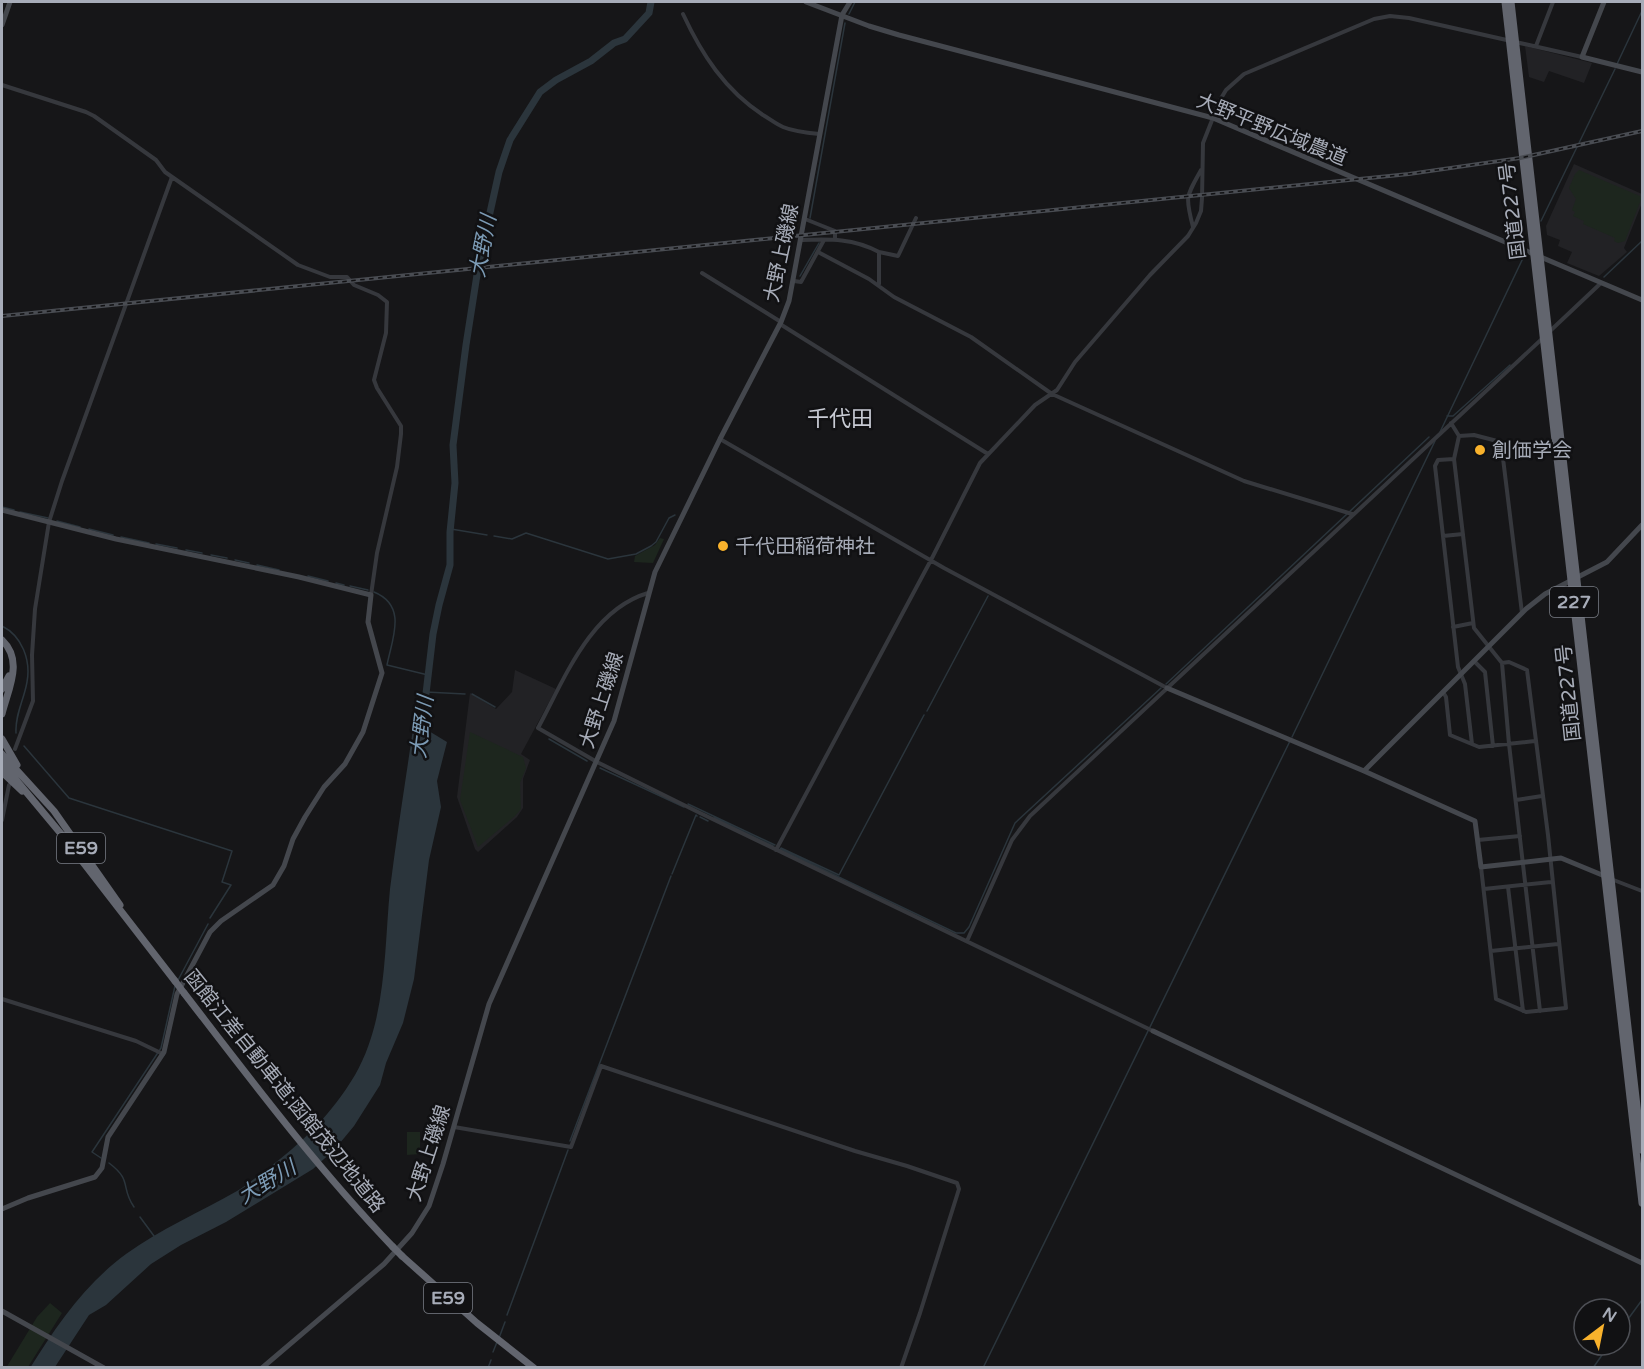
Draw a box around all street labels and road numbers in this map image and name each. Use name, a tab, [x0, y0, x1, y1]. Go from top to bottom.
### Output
street label: 大野平野広域農道	[1193, 89, 1350, 171]
street label: 国道227号	[1495, 161, 1531, 261]
street label: 大野上磯線	[760, 202, 804, 305]
road number: 227	[1550, 587, 1598, 617]
street label: 国道227号	[1552, 643, 1586, 743]
street label: 大野上磯線	[575, 649, 629, 752]
road number: E59	[57, 833, 105, 863]
street label: 函館江差自動車道;函館茂辺地道路	[179, 965, 390, 1218]
street label: 大野上磯線	[402, 1102, 456, 1205]
road number: E59	[424, 1283, 472, 1313]

